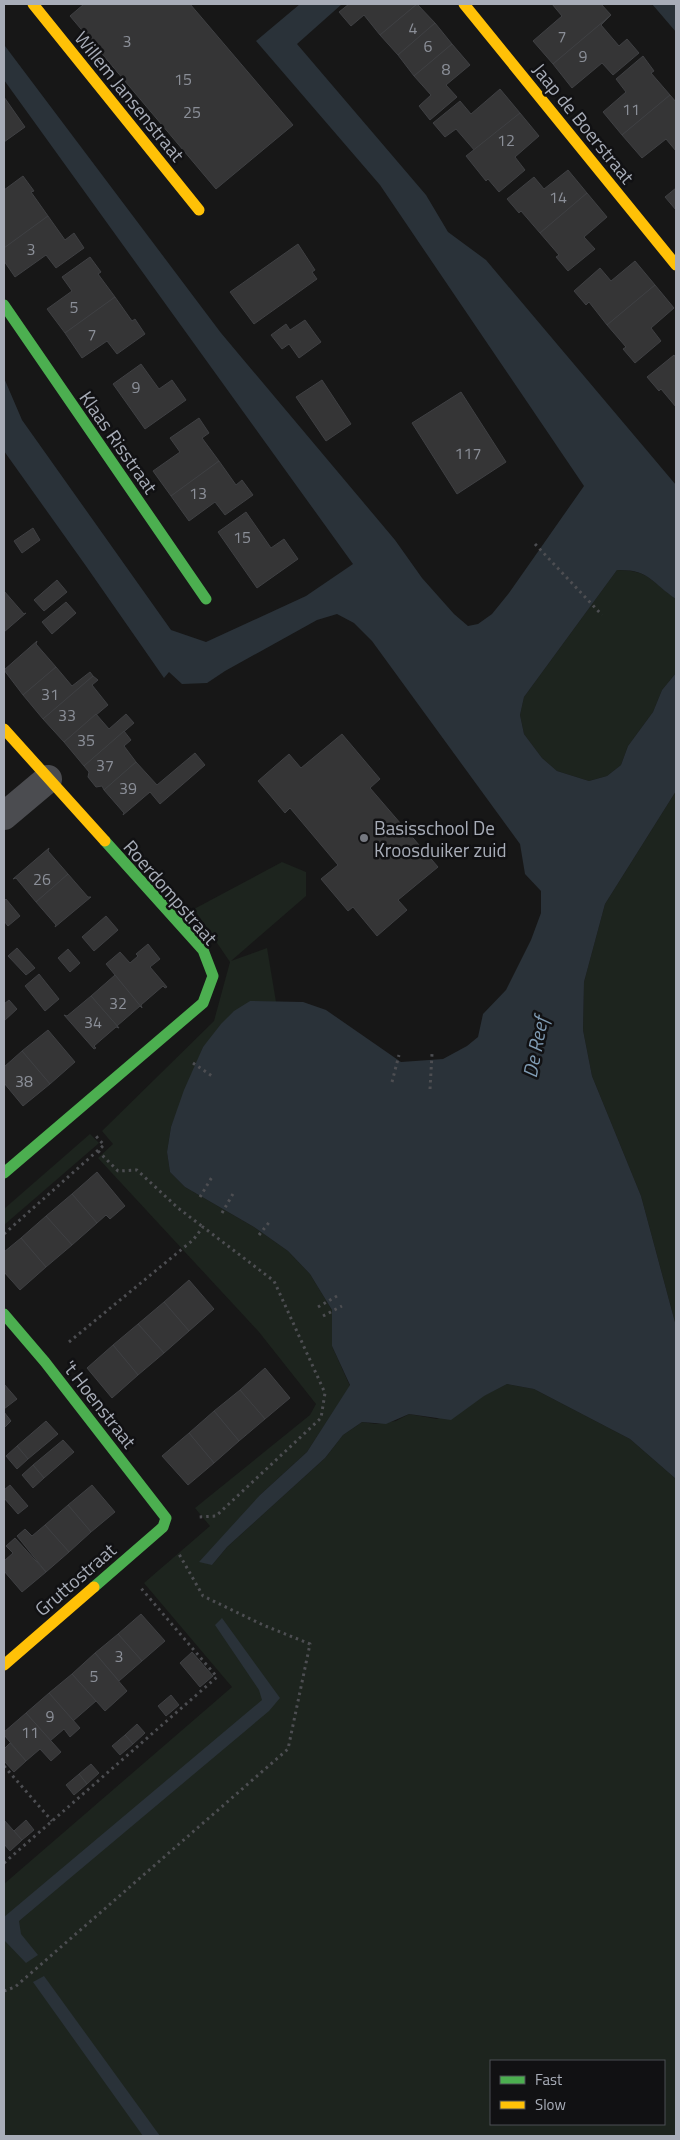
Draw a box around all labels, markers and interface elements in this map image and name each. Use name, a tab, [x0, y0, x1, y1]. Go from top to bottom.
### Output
house number: 4	[409, 16, 418, 40]
street label: Willem Jansenstraat	[68, 24, 192, 168]
house number: 7	[558, 24, 566, 48]
house number: 3	[123, 29, 131, 53]
house number: 6	[424, 34, 433, 58]
house number: 9	[579, 44, 588, 68]
street label: Jaap de Boerstraat	[526, 56, 642, 190]
house number: 8	[442, 57, 451, 81]
house number: 15	[174, 67, 192, 91]
house number: 11	[622, 97, 640, 121]
house number: 25	[183, 100, 201, 124]
house number: 12	[497, 128, 515, 152]
house number: 14	[549, 185, 567, 209]
house number: 3	[27, 237, 35, 261]
house number: 5	[70, 295, 79, 319]
house number: 7	[88, 322, 96, 346]
house number: 9	[132, 375, 141, 399]
street label: Klaas Risstraat	[73, 385, 165, 500]
house number: 117	[455, 441, 481, 465]
house number: 13	[189, 481, 207, 505]
house number: 15	[233, 525, 251, 549]
house number: 31	[41, 682, 59, 706]
house number: 33	[58, 703, 76, 727]
house number: 35	[77, 728, 95, 752]
house number: 37	[96, 753, 114, 777]
house number: 39	[119, 776, 137, 800]
place label: Basisschool De Kroosduiker zuid	[374, 813, 507, 864]
marker: Basisschool De Kroosduiker zuid	[358, 832, 370, 844]
street label: Roerdompstraat	[117, 833, 225, 951]
house number: 26	[33, 867, 51, 891]
house number: 32	[109, 991, 127, 1015]
house number: 34	[84, 1010, 102, 1034]
water label: De Reef	[514, 1010, 557, 1080]
house number: 38	[15, 1069, 33, 1093]
street label: 't Hoenstraat	[56, 1354, 144, 1455]
street label: Gruttostraat	[28, 1535, 122, 1623]
house number: 3	[115, 1644, 123, 1668]
house number: 5	[90, 1664, 99, 1688]
house number: 9	[46, 1704, 55, 1728]
house number: 11	[21, 1720, 39, 1744]
legend	[490, 2060, 665, 2125]
text: Fast	[535, 2068, 563, 2091]
text: Slow	[535, 2093, 566, 2116]

